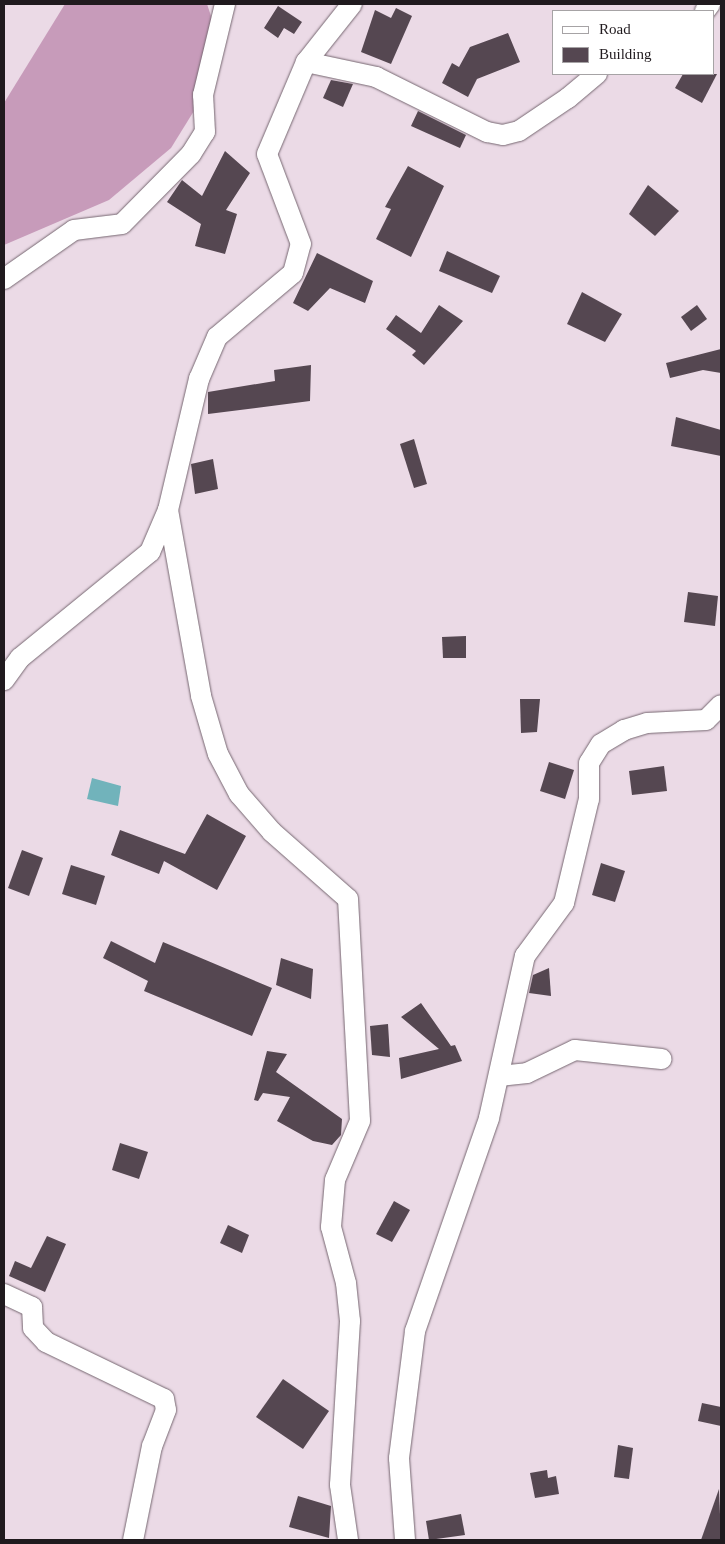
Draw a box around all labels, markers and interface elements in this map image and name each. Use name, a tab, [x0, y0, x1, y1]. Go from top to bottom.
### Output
legend	[552, 10, 715, 75]
text: Road	[599, 21, 631, 37]
text: Building	[599, 46, 652, 62]

